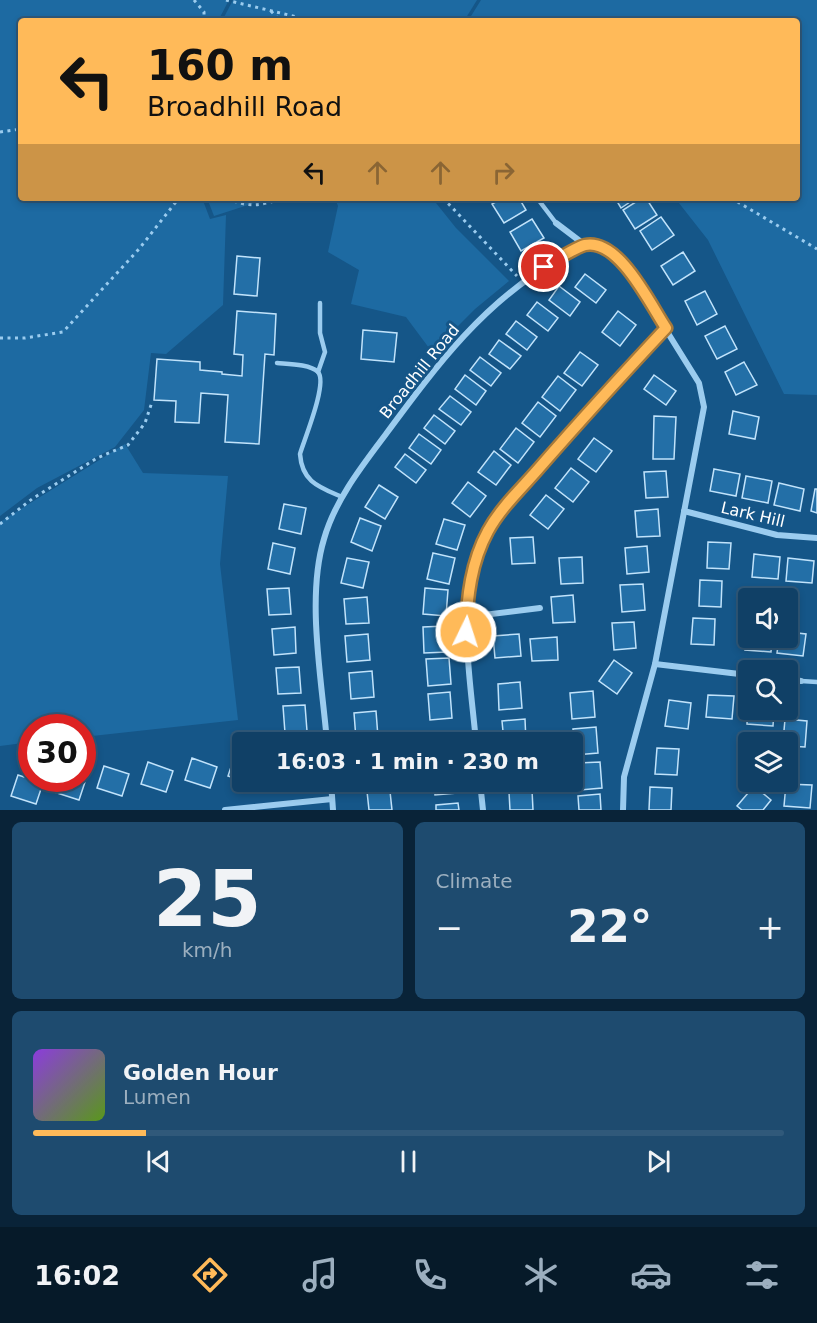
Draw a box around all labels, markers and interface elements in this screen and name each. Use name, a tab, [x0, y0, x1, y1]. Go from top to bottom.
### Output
text: 160 m	[147, 41, 293, 90]
icon: left	[48, 42, 126, 120]
text: Broadhill Road	[147, 91, 342, 122]
icon: left	[298, 156, 331, 189]
icon: ahead	[361, 156, 394, 189]
icon: ahead	[424, 156, 457, 189]
icon: right	[487, 156, 520, 189]
pin	[518, 241, 569, 292]
icon: arrive	[527, 250, 560, 283]
street label: Broadhill Road	[376, 320, 463, 422]
street label: Lark Hill	[719, 498, 787, 531]
map controls	[738, 588, 798, 792]
button: sound	[738, 588, 798, 648]
position arrow	[434, 600, 498, 664]
button: search	[738, 660, 798, 720]
speed limit sign: 30	[18, 714, 96, 792]
button: layers	[738, 732, 798, 792]
text: 16:03 · 1 min · 230 m	[276, 749, 539, 774]
text: 25	[153, 854, 262, 944]
text: Climate	[436, 869, 512, 893]
text: 22°	[567, 900, 652, 953]
text: −	[436, 908, 463, 947]
text: +	[756, 908, 784, 947]
text: km/h	[182, 938, 232, 962]
text: Golden Hour	[123, 1060, 278, 1085]
text: Lumen	[123, 1085, 191, 1109]
icon: previous	[142, 1145, 175, 1178]
icon: pause	[392, 1145, 425, 1178]
icon: next	[642, 1145, 675, 1178]
icon: directions	[189, 1254, 231, 1296]
icon: music	[299, 1254, 341, 1296]
icon: phone	[409, 1254, 451, 1296]
icon: climate	[520, 1254, 562, 1296]
icon: car	[630, 1254, 672, 1296]
icon: filters	[741, 1254, 783, 1296]
text: 16:02	[34, 1260, 120, 1291]

